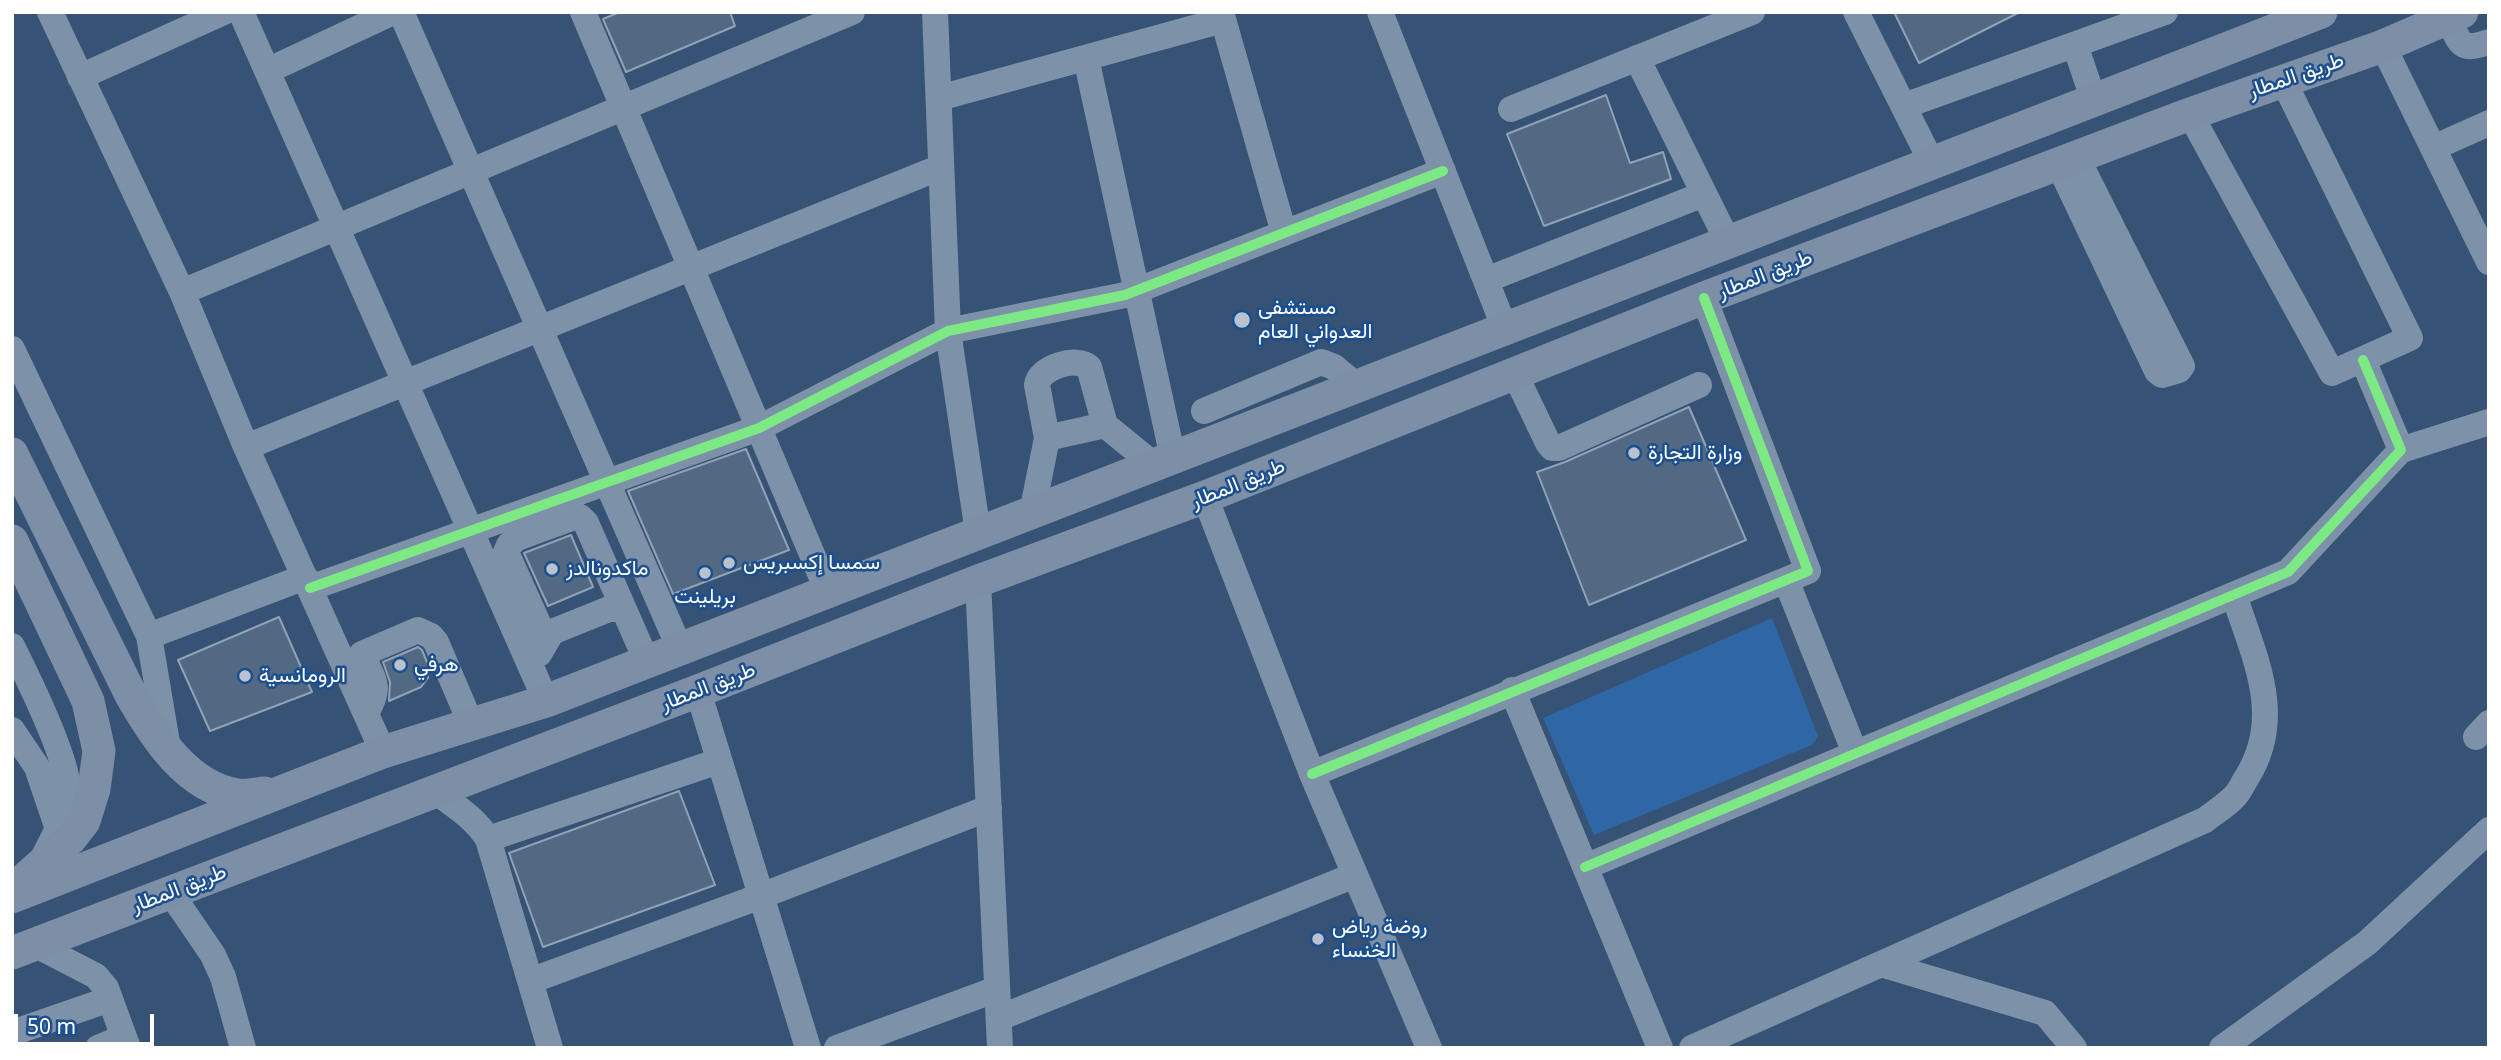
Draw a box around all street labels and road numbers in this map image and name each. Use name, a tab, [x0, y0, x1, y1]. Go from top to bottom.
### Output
street label: طريق المطار	[2245, 48, 2347, 104]
street label: طريق المطار	[1714, 245, 1816, 305]
street label: طريق المطار	[1187, 454, 1289, 514]
street label: طريق المطار	[657, 657, 759, 717]
street label: طريق المطار	[128, 859, 230, 919]

